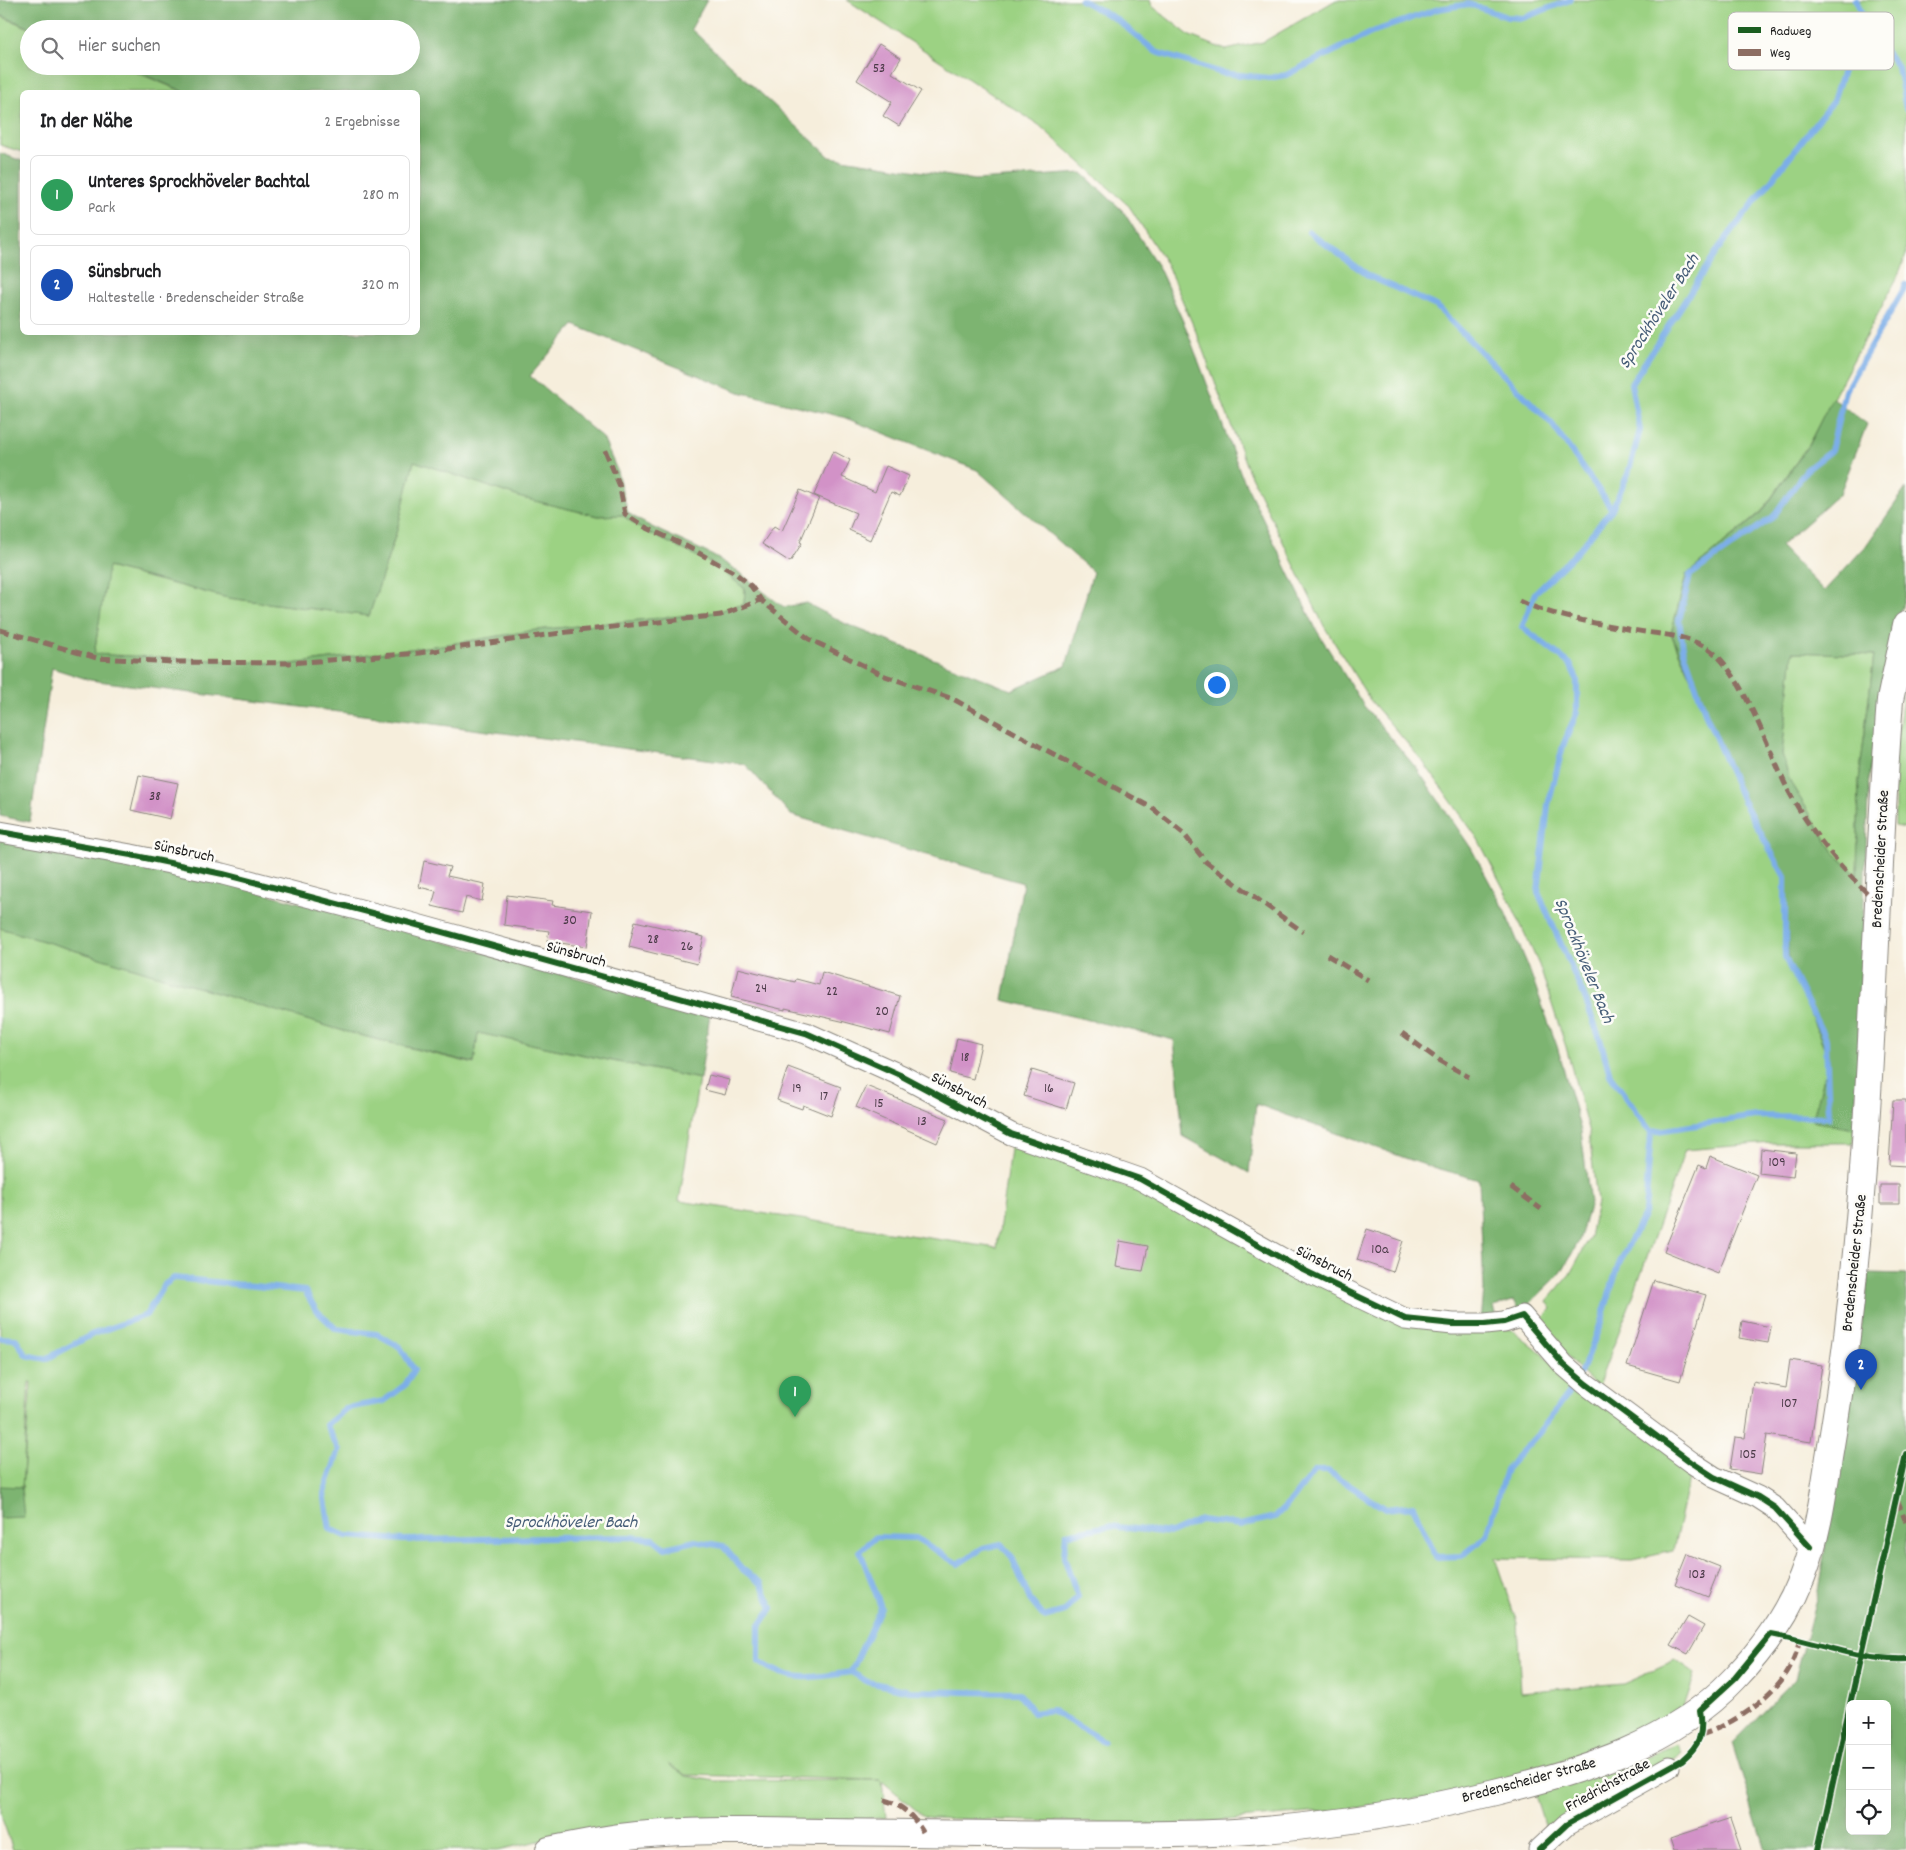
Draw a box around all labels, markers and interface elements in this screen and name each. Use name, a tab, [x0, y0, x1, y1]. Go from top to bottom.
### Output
legend	[1728, 12, 1894, 70]
search box	[20, 20, 420, 75]
text: Radweg	[1770, 22, 1811, 42]
icon: search	[38, 34, 66, 62]
text: Hier suchen	[78, 34, 161, 61]
text: Weg	[1770, 44, 1790, 64]
house number: 53	[873, 59, 885, 79]
text: In der Nähe	[40, 108, 132, 138]
text: 2 Ergebnisse	[324, 111, 400, 134]
text: Unteres Sprockhöveler Bachtal	[88, 170, 310, 197]
text: 1	[55, 184, 59, 207]
text: 280 m	[362, 184, 399, 207]
text: Park	[88, 197, 115, 220]
water label: Sprockhöveler Bach	[1613, 249, 1707, 374]
text: Sünsbruch	[88, 260, 161, 287]
text: 2	[54, 274, 61, 297]
text: 320 m	[362, 274, 399, 297]
text: Haltestelle · Bredenscheider Straße	[88, 287, 304, 310]
your location	[1204, 672, 1230, 698]
house number: 38	[149, 787, 161, 807]
street label: Bredenscheider Straße	[1866, 789, 1896, 929]
street label: Sünsbruch	[151, 834, 217, 870]
water label: Sprockhöveler Bach	[1547, 895, 1620, 1028]
house number: 30	[563, 911, 577, 931]
house number: 28	[647, 930, 659, 950]
street label: Sünsbruch	[543, 935, 609, 975]
house number: 26	[681, 937, 694, 957]
house number: 24	[755, 979, 767, 999]
house number: 22	[826, 982, 838, 1002]
house number: 20	[875, 1002, 889, 1022]
house number: 18	[961, 1048, 970, 1068]
street label: Sünsbruch	[926, 1066, 992, 1116]
house number: 19	[792, 1079, 802, 1099]
house number: 16	[1044, 1079, 1054, 1099]
house number: 17	[820, 1087, 828, 1107]
house number: 15	[874, 1094, 884, 1114]
house number: 13	[917, 1112, 927, 1132]
house number: 109	[1768, 1153, 1786, 1173]
street label: Bredenscheider Straße	[1836, 1193, 1874, 1333]
street label: Sünsbruch	[1291, 1240, 1357, 1288]
house number: 10a	[1371, 1240, 1389, 1260]
pin: 2	[1845, 1349, 1877, 1390]
pin: 1	[779, 1376, 811, 1417]
house number: 107	[1781, 1394, 1797, 1414]
house number: 105	[1739, 1445, 1757, 1465]
water label: Sprockhöveler Bach	[505, 1511, 638, 1536]
house number: 103	[1689, 1565, 1705, 1585]
map controls	[1846, 1700, 1891, 1835]
button: +	[1846, 1700, 1891, 1745]
button: −	[1846, 1745, 1891, 1790]
street label: Bredenscheider Straße	[1459, 1752, 1599, 1810]
street label: Friedrichstraße	[1561, 1753, 1655, 1819]
button: locate	[1846, 1790, 1891, 1835]

